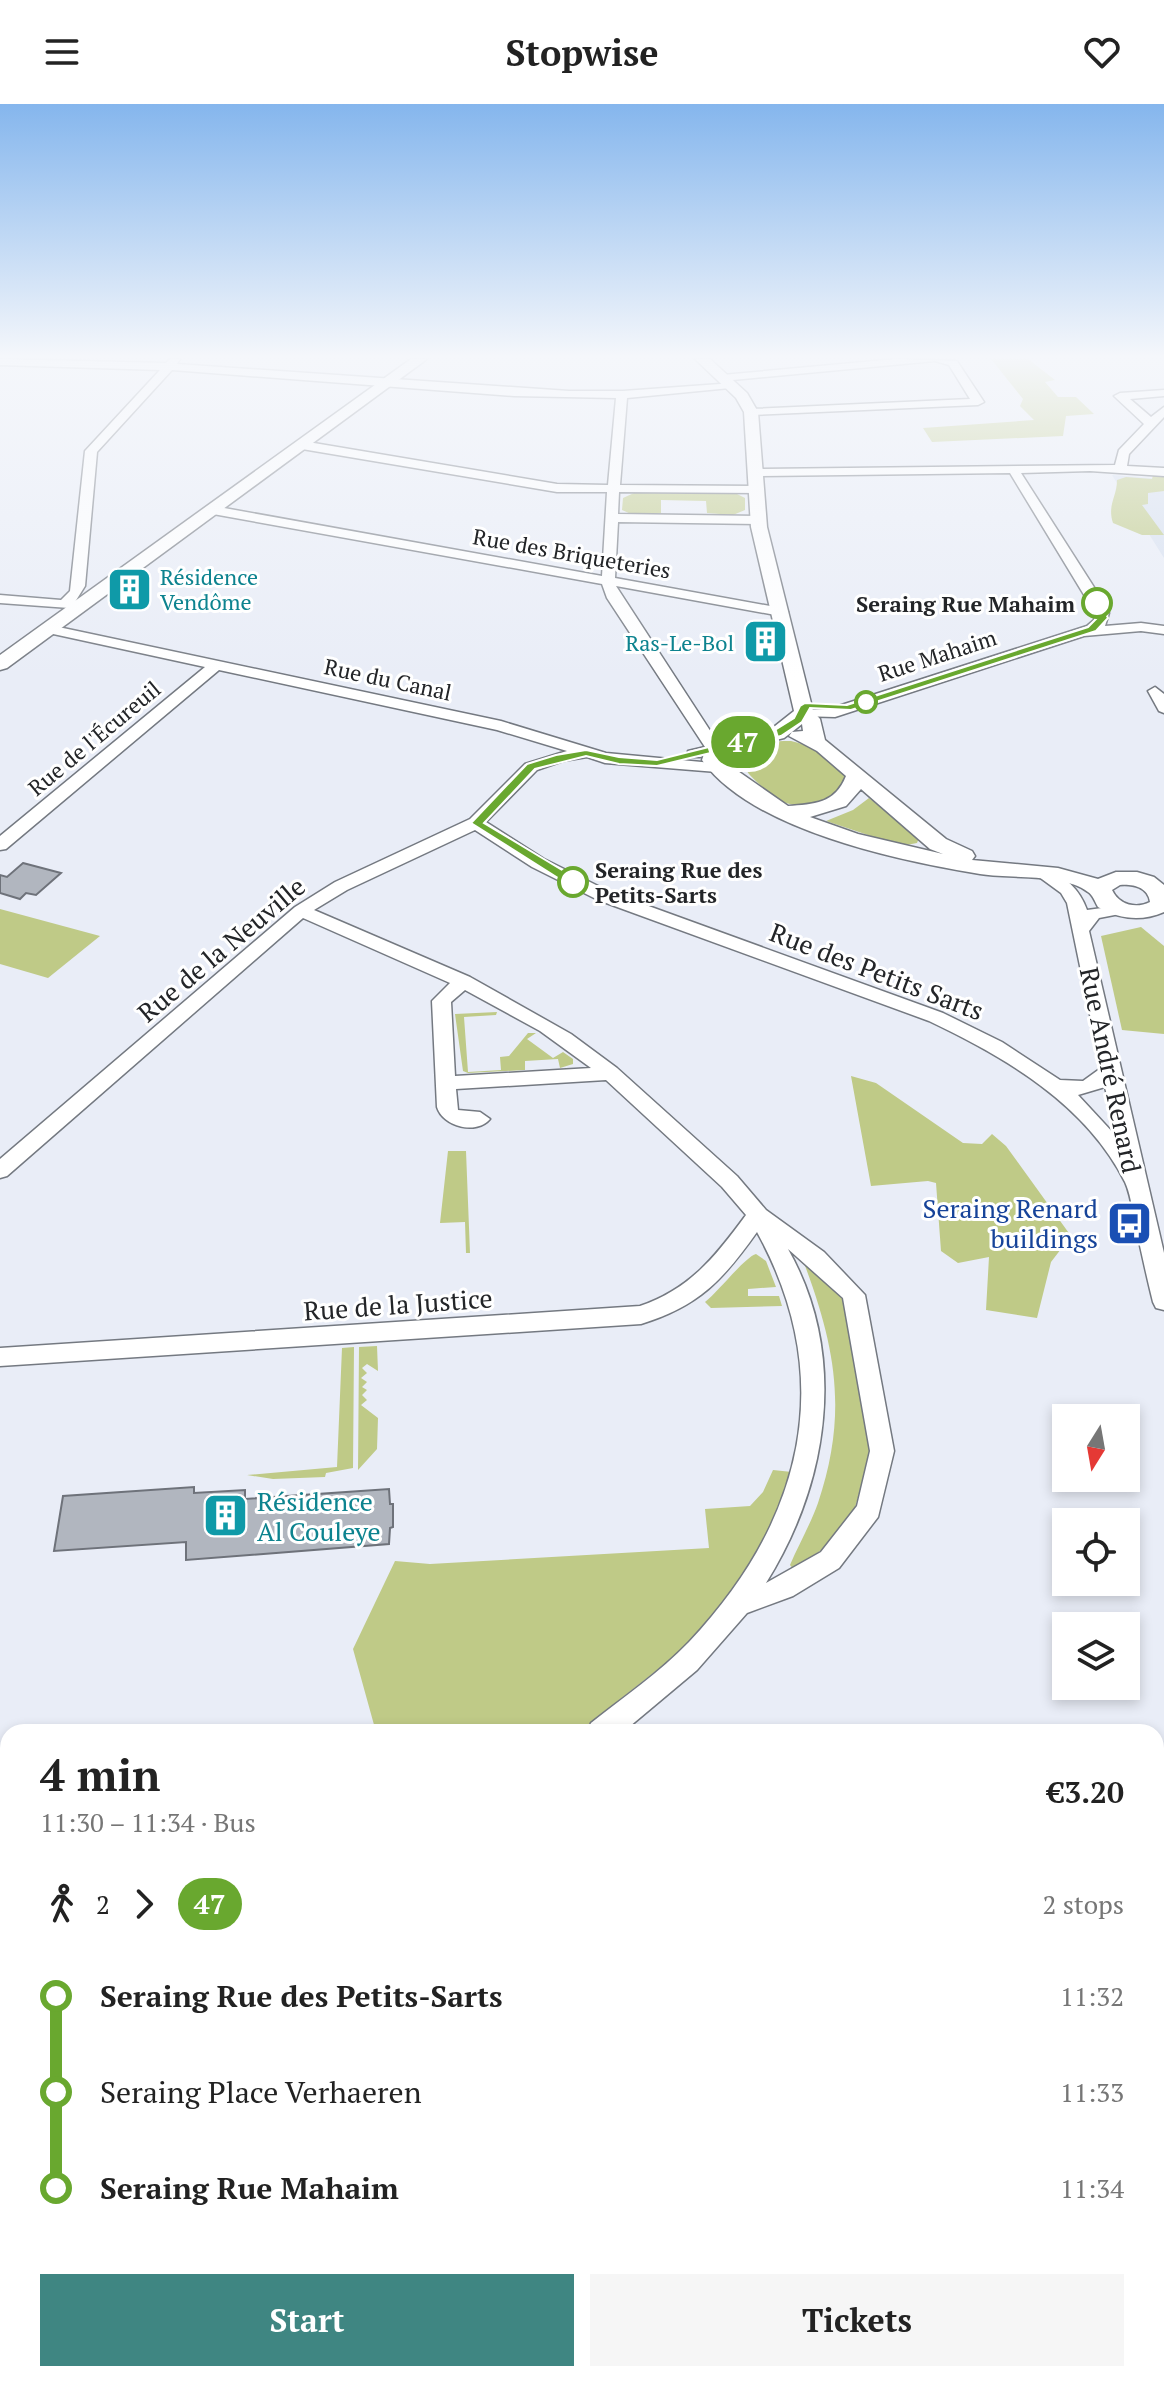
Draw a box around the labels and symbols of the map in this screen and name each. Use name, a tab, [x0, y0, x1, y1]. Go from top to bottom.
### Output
street label: Rue des Briqueteries	[471, 521, 673, 585]
place label: Résidence Vendôme	[160, 562, 258, 616]
building icon: Résidence Vendôme	[105, 565, 153, 613]
marker: Seraing Rue Mahaim	[1082, 588, 1112, 618]
place label: Seraing Rue Mahaim	[856, 589, 1076, 618]
building icon: Ras-Le-Bol	[741, 618, 789, 666]
street label: Rue Mahaim	[874, 622, 1000, 688]
place label: Ras-Le-Bol	[625, 628, 734, 657]
street label: Rue du Canal	[322, 651, 454, 707]
street label: Rue de l'Écureuil	[22, 674, 166, 802]
unlabelled marker	[855, 691, 877, 713]
line badge: 47	[707, 716, 779, 768]
place label: Seraing Rue des Petits-Sarts	[595, 855, 762, 909]
marker: Seraing Rue des Petits-Sarts	[558, 867, 588, 897]
street label: Rue de la Neuville	[130, 869, 312, 1029]
street label: Rue des Petits Sarts	[765, 915, 989, 1027]
street label: Rue André Renard	[1073, 964, 1149, 1176]
place label: Seraing Renard buildings	[922, 1191, 1098, 1255]
bus stop icon: Seraing Renard buildings	[1105, 1199, 1153, 1247]
street label: Rue de la Justice	[302, 1280, 494, 1328]
north arrow	[1052, 1404, 1140, 1492]
place label: Résidence Al Couleye	[257, 1484, 381, 1548]
building icon: Résidence Al Couleye	[202, 1492, 250, 1540]

